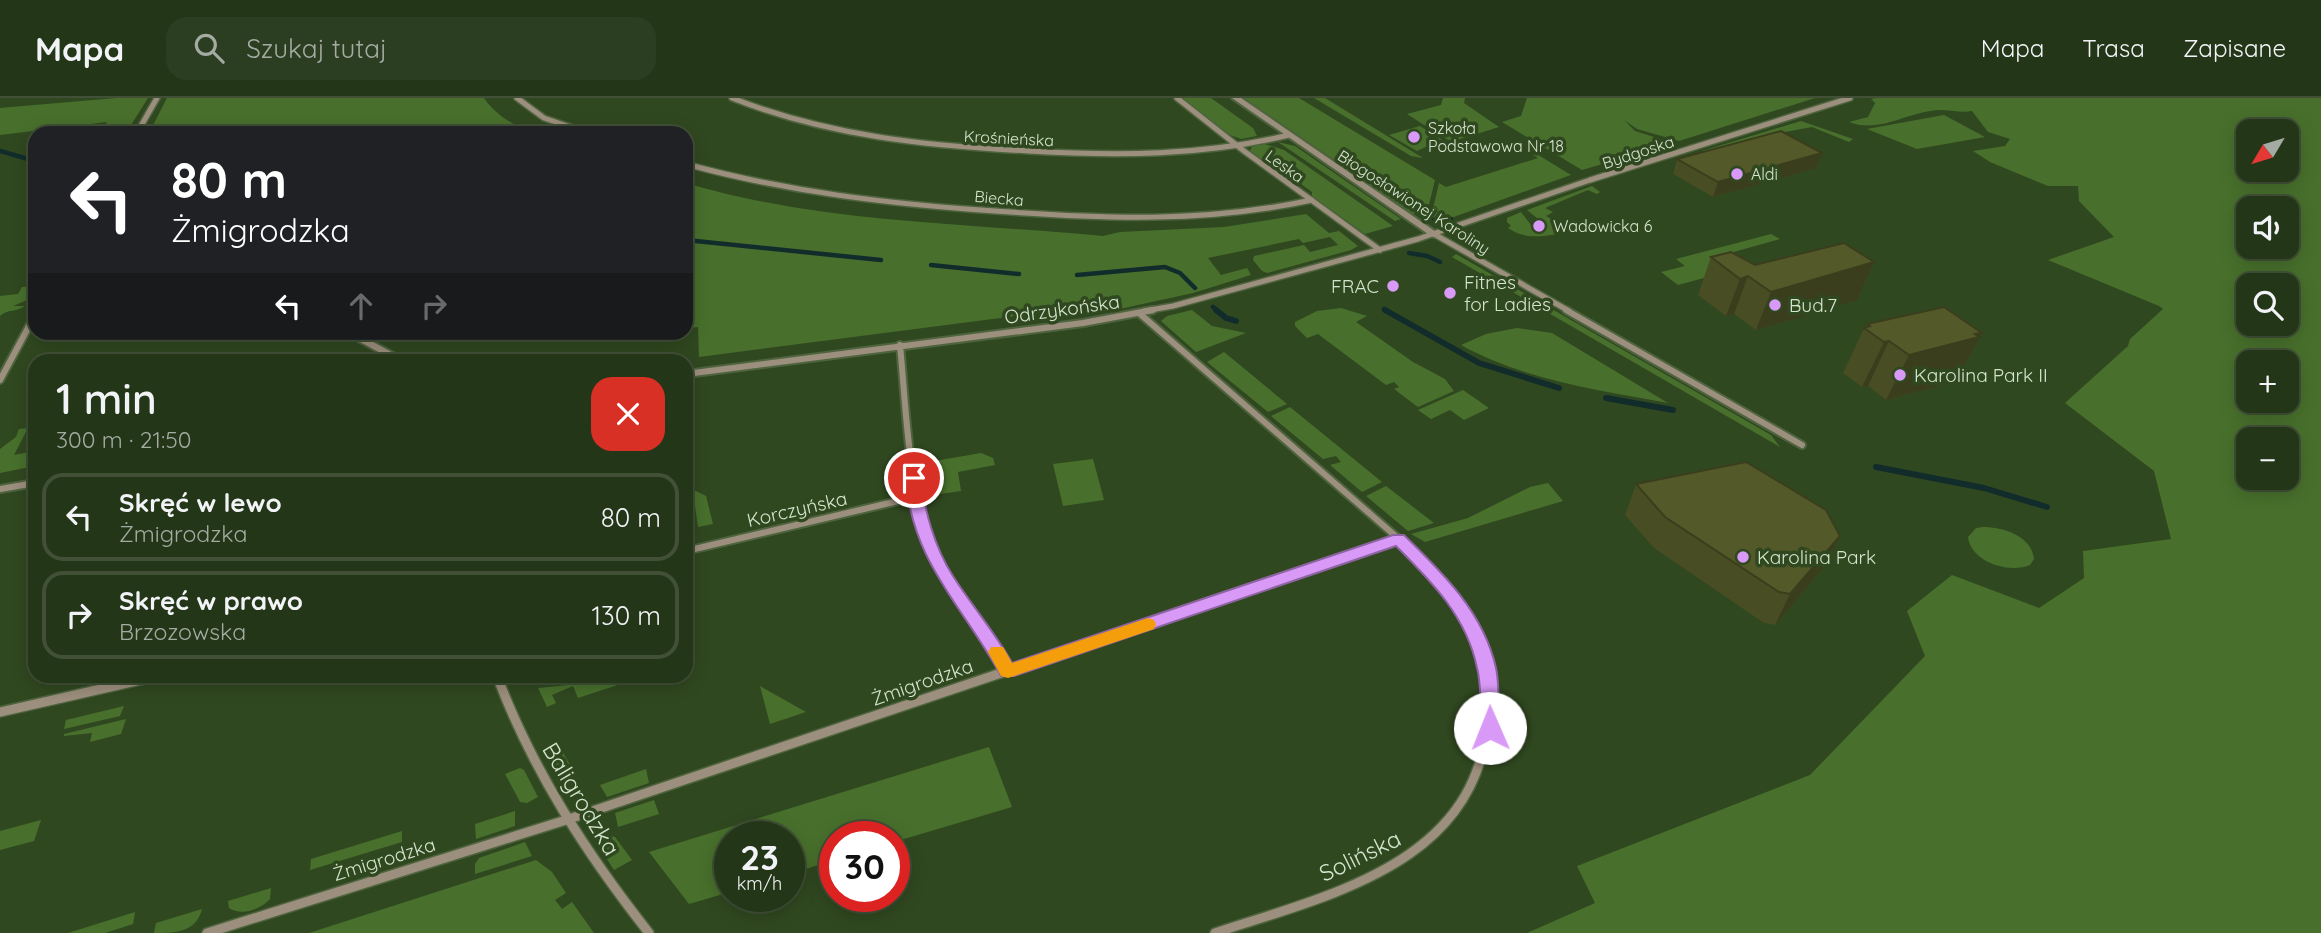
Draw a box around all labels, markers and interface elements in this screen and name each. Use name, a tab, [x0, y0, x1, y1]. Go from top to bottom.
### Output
search box	[166, 17, 656, 80]
text: Mapa	[35, 28, 124, 69]
icon: search	[190, 29, 228, 67]
text: Szukaj tutaj	[246, 32, 387, 65]
text: Mapa	[1981, 33, 2044, 63]
text: Trasa	[2082, 33, 2145, 63]
text: Zapisane	[2183, 33, 2286, 63]
place label: Szkoła Podstawowa Nr 18	[1428, 118, 1564, 156]
north arrow	[2236, 119, 2300, 182]
map controls	[2236, 119, 2299, 490]
street label: Krośnieńska	[963, 126, 1055, 150]
marker: Szkoła Podstawowa Nr 18	[1406, 129, 1422, 145]
street label: Bydgoska	[1600, 131, 1676, 173]
street label: Leska	[1262, 145, 1308, 187]
street label: Błogosławionej Karoliny	[1334, 145, 1494, 259]
text: 80 m	[171, 149, 287, 210]
icon: left	[56, 154, 147, 245]
place label: Aldi	[1751, 164, 1778, 184]
marker: Aldi	[1729, 166, 1745, 182]
street label: Biecka	[974, 186, 1024, 210]
button: sound	[2236, 196, 2299, 259]
text: Żmigrodzka	[171, 210, 350, 250]
place label: Wadowicka 6	[1553, 216, 1653, 236]
marker: Wadowicka 6	[1531, 218, 1547, 234]
place label: Fitnes for Ladies	[1464, 270, 1551, 316]
button: search	[2236, 273, 2299, 336]
place label: FRAC	[1331, 274, 1379, 298]
marker: FRAC	[1385, 278, 1401, 294]
marker: Fitnes for Ladies	[1442, 285, 1458, 301]
icon: left	[269, 287, 307, 325]
icon: ahead	[342, 287, 380, 325]
icon: right	[415, 287, 453, 325]
street label: Odrzykońska	[1003, 289, 1121, 329]
place label: Bud.7	[1789, 293, 1837, 317]
marker: Bud.7	[1767, 297, 1783, 313]
button: +	[2236, 350, 2299, 413]
place label: Karolina Park II	[1914, 363, 2048, 387]
marker: Karolina Park II	[1892, 367, 1908, 383]
text: 1 min	[56, 372, 157, 425]
button: close	[591, 377, 665, 451]
text: 300 m · 21:50	[56, 425, 192, 454]
button: −	[2236, 427, 2299, 490]
pin	[884, 448, 944, 508]
icon: arrive	[895, 459, 933, 497]
text: Skręć w lewo	[119, 486, 282, 519]
street label: Korczyńska	[745, 486, 849, 532]
icon: left	[60, 498, 98, 536]
text: 80 m	[601, 501, 661, 534]
text: Żmigrodzka	[119, 519, 247, 548]
place label: Karolina Park	[1757, 545, 1876, 569]
marker: Karolina Park	[1735, 549, 1751, 565]
text: Skręć w prawo	[119, 584, 303, 617]
icon: right	[60, 596, 98, 634]
text: 130 m	[591, 599, 661, 632]
text: Brzozowska	[119, 617, 246, 646]
street label: Żmigrodzka	[868, 653, 976, 711]
position arrow	[1453, 691, 1527, 765]
street label: Baligrodzka	[536, 737, 627, 861]
speed limit sign: 30	[819, 821, 910, 912]
street label: Solińska	[1314, 823, 1405, 888]
street label: Żmigrodzka	[330, 832, 438, 886]
text: 23	[740, 835, 779, 879]
text: km/h	[737, 872, 782, 895]

